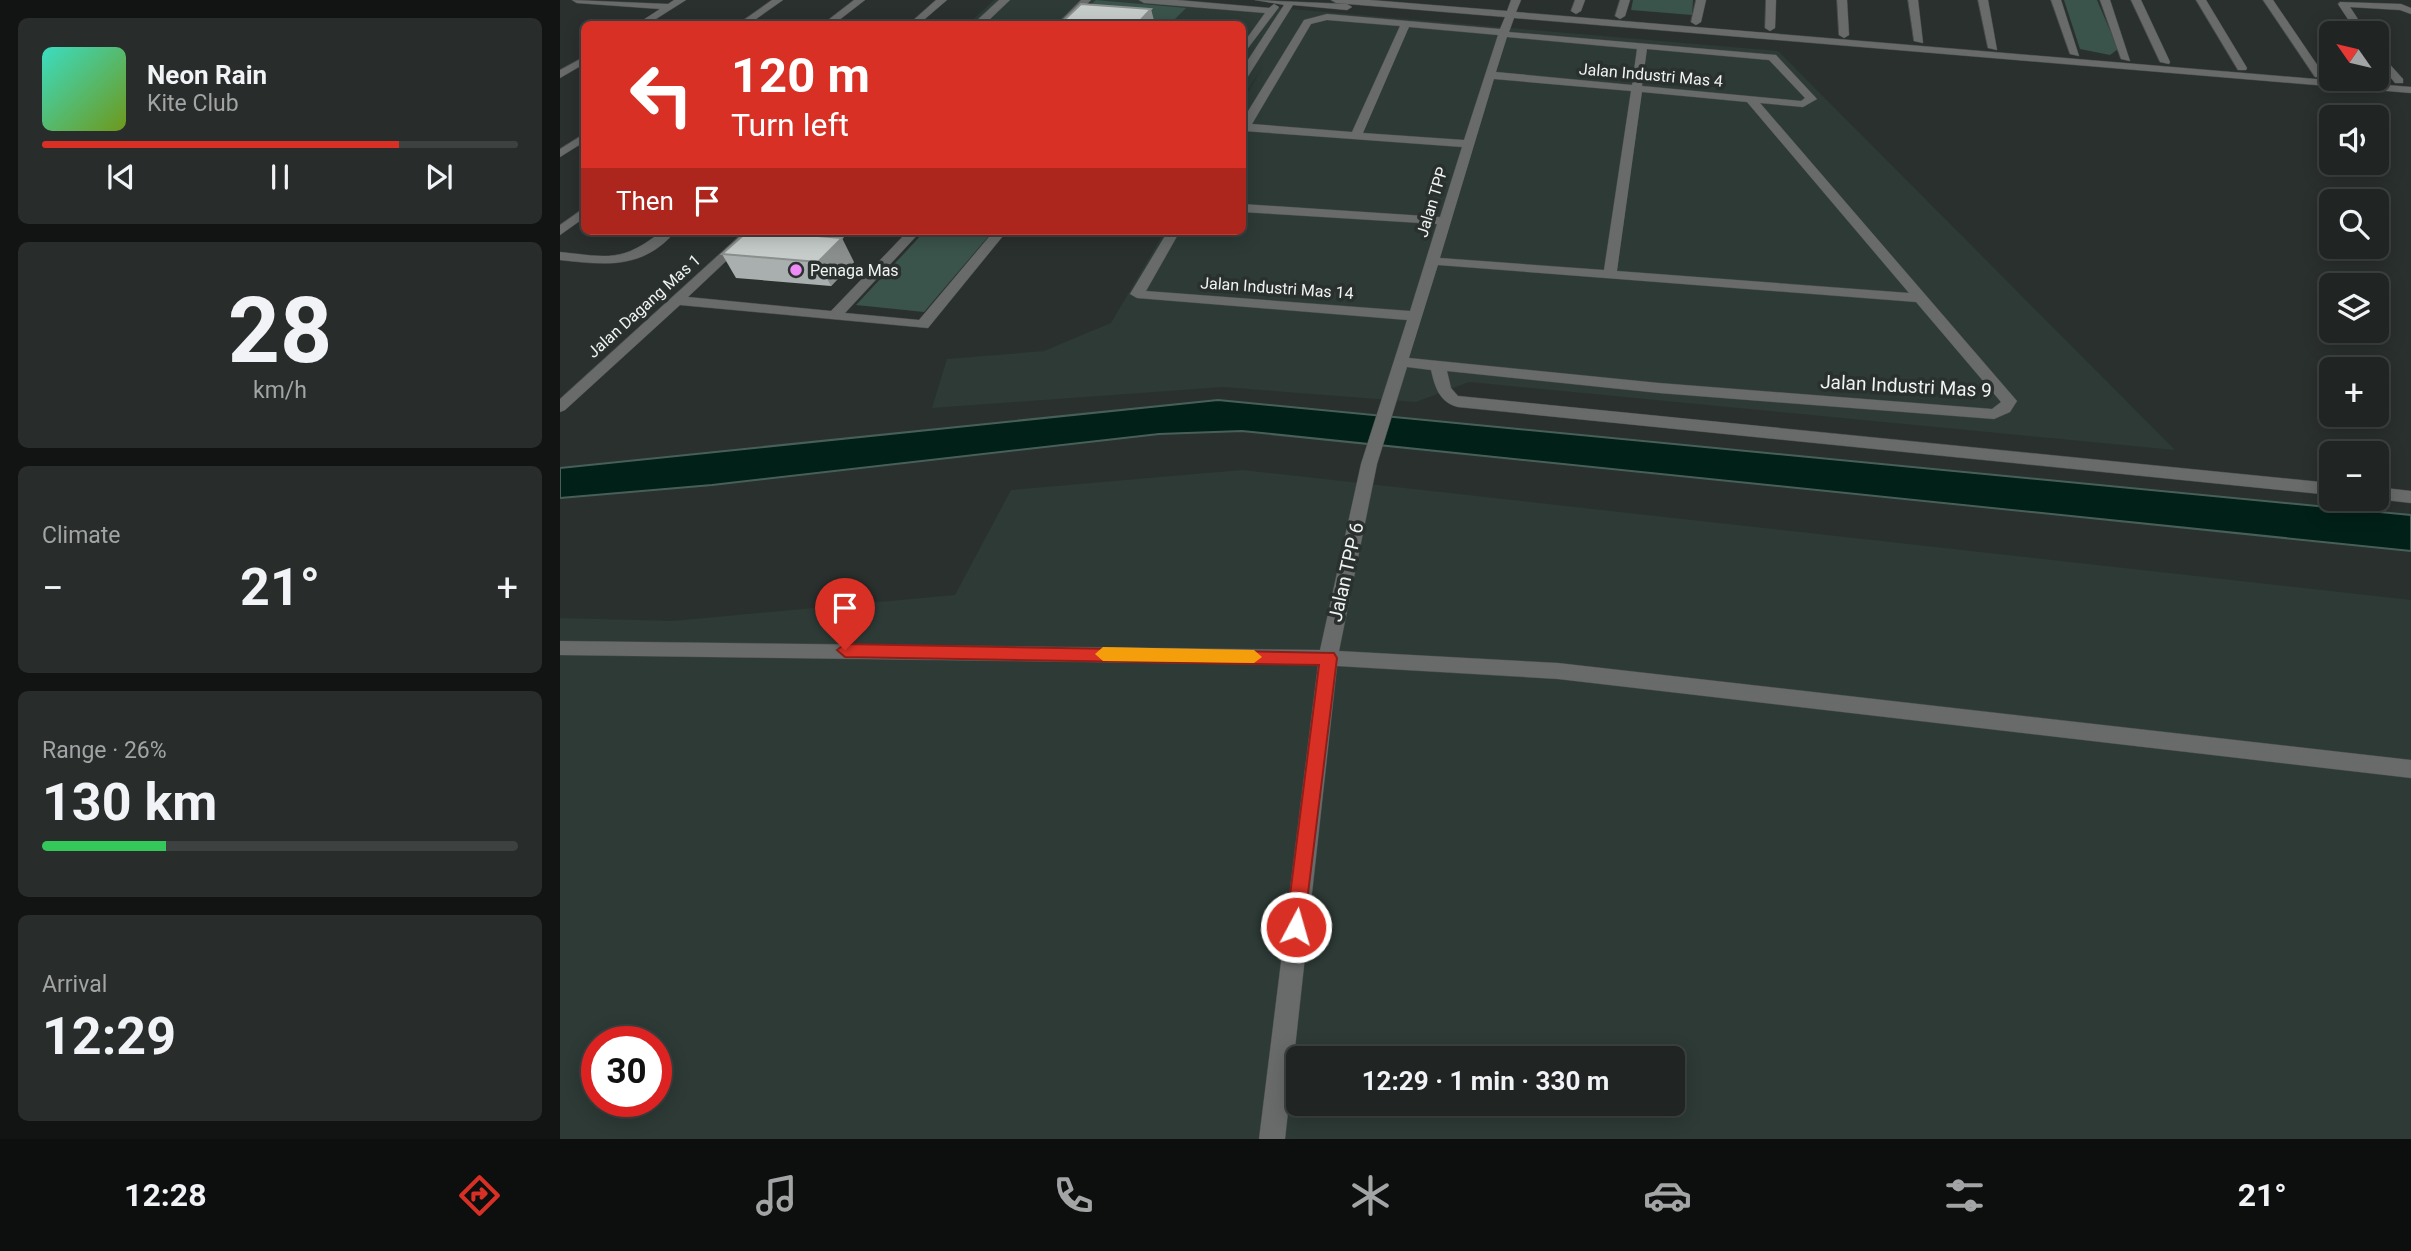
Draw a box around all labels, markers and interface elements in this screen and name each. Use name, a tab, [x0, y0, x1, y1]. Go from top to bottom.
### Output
north arrow	[2319, 21, 2389, 91]
map controls	[2319, 21, 2389, 511]
text: 120 m	[731, 47, 870, 104]
icon: left	[616, 49, 707, 140]
street label: Jalan Industri Mas 4	[1578, 59, 1724, 91]
text: Neon Rain	[147, 60, 267, 90]
text: Kite Club	[147, 90, 239, 117]
button: sound	[2319, 105, 2389, 175]
text: Turn left	[731, 106, 849, 144]
icon: previous	[102, 158, 140, 196]
icon: pause	[261, 158, 299, 196]
icon: next	[420, 158, 458, 196]
street label: Jalan TPP	[1412, 165, 1452, 239]
icon: arrive	[688, 182, 726, 220]
text: Then	[616, 186, 674, 216]
button: search	[2319, 189, 2389, 259]
street label: Jalan Dagang Mas 1	[584, 250, 704, 362]
place label: Penaga Mas	[810, 261, 899, 280]
marker: Penaga Mas	[788, 262, 804, 278]
street label: Jalan Industri Mas 14	[1200, 273, 1354, 303]
button: layers	[2319, 273, 2389, 343]
text: 28	[228, 278, 332, 384]
button: +	[2319, 357, 2389, 427]
street label: Jalan Industri Mas 9	[1820, 370, 1992, 402]
text: km/h	[253, 377, 307, 404]
button: −	[2319, 441, 2389, 511]
street label: Jalan TPP 6	[1323, 520, 1369, 624]
text: Climate	[42, 522, 121, 549]
text: 21°	[240, 557, 320, 618]
text: −	[42, 566, 64, 610]
text: +	[496, 566, 518, 610]
pin	[815, 578, 875, 650]
icon: arrive	[826, 589, 864, 627]
text: Range · 26%	[42, 737, 167, 764]
text: 130 km	[42, 772, 217, 833]
position arrow	[1259, 890, 1333, 964]
text: Arrival	[42, 971, 107, 998]
text: 12:29	[42, 1006, 176, 1067]
speed limit sign: 30	[581, 1026, 672, 1117]
text: 12:29 · 1 min · 330 m	[1362, 1066, 1609, 1096]
icon: directions	[455, 1171, 504, 1220]
icon: music	[752, 1171, 801, 1220]
icon: phone	[1049, 1171, 1098, 1220]
icon: climate	[1346, 1171, 1395, 1220]
icon: car	[1643, 1171, 1692, 1220]
icon: filters	[1940, 1171, 1989, 1220]
text: 12:28	[124, 1176, 207, 1214]
text: 21°	[2238, 1176, 2287, 1214]

